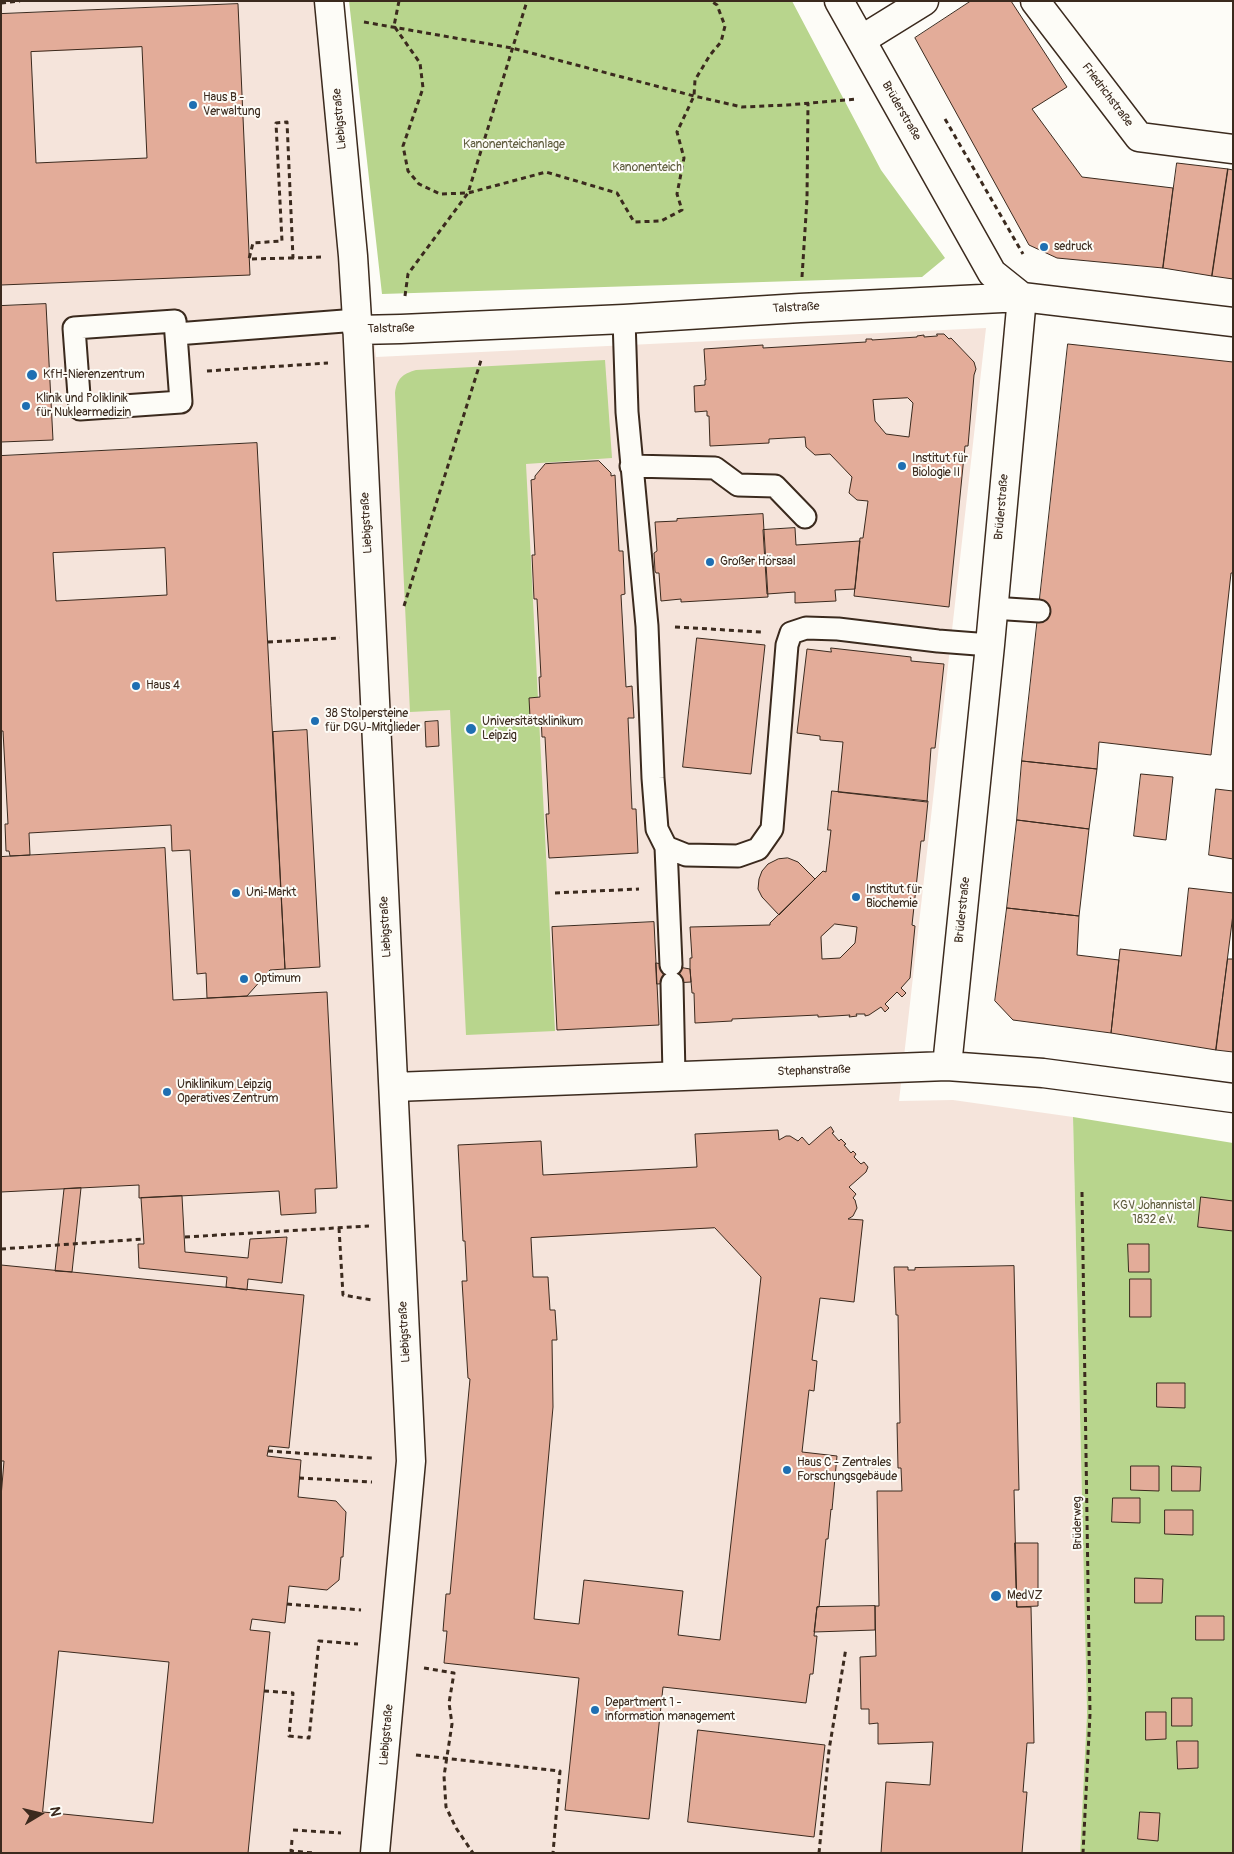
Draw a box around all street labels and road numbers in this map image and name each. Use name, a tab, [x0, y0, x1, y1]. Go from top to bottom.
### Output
street label: Friedrichstraße	[1078, 60, 1136, 130]
street label: Brüderstraße	[878, 79, 924, 143]
street label: Liebigstraße	[330, 88, 350, 150]
street label: Talstraße	[772, 300, 820, 316]
street label: Talstraße	[367, 321, 415, 337]
street label: Brüderstraße	[992, 473, 1012, 541]
street label: Liebigstraße	[358, 492, 376, 554]
street label: Brüderstraße	[952, 876, 974, 944]
street label: Liebigstraße	[377, 896, 395, 958]
street label: Stephanstraße	[777, 1063, 851, 1079]
street label: Liebigstraße	[396, 1301, 414, 1363]
street label: Brüderweg	[1070, 1496, 1086, 1550]
street label: Liebigstraße	[377, 1704, 397, 1766]

